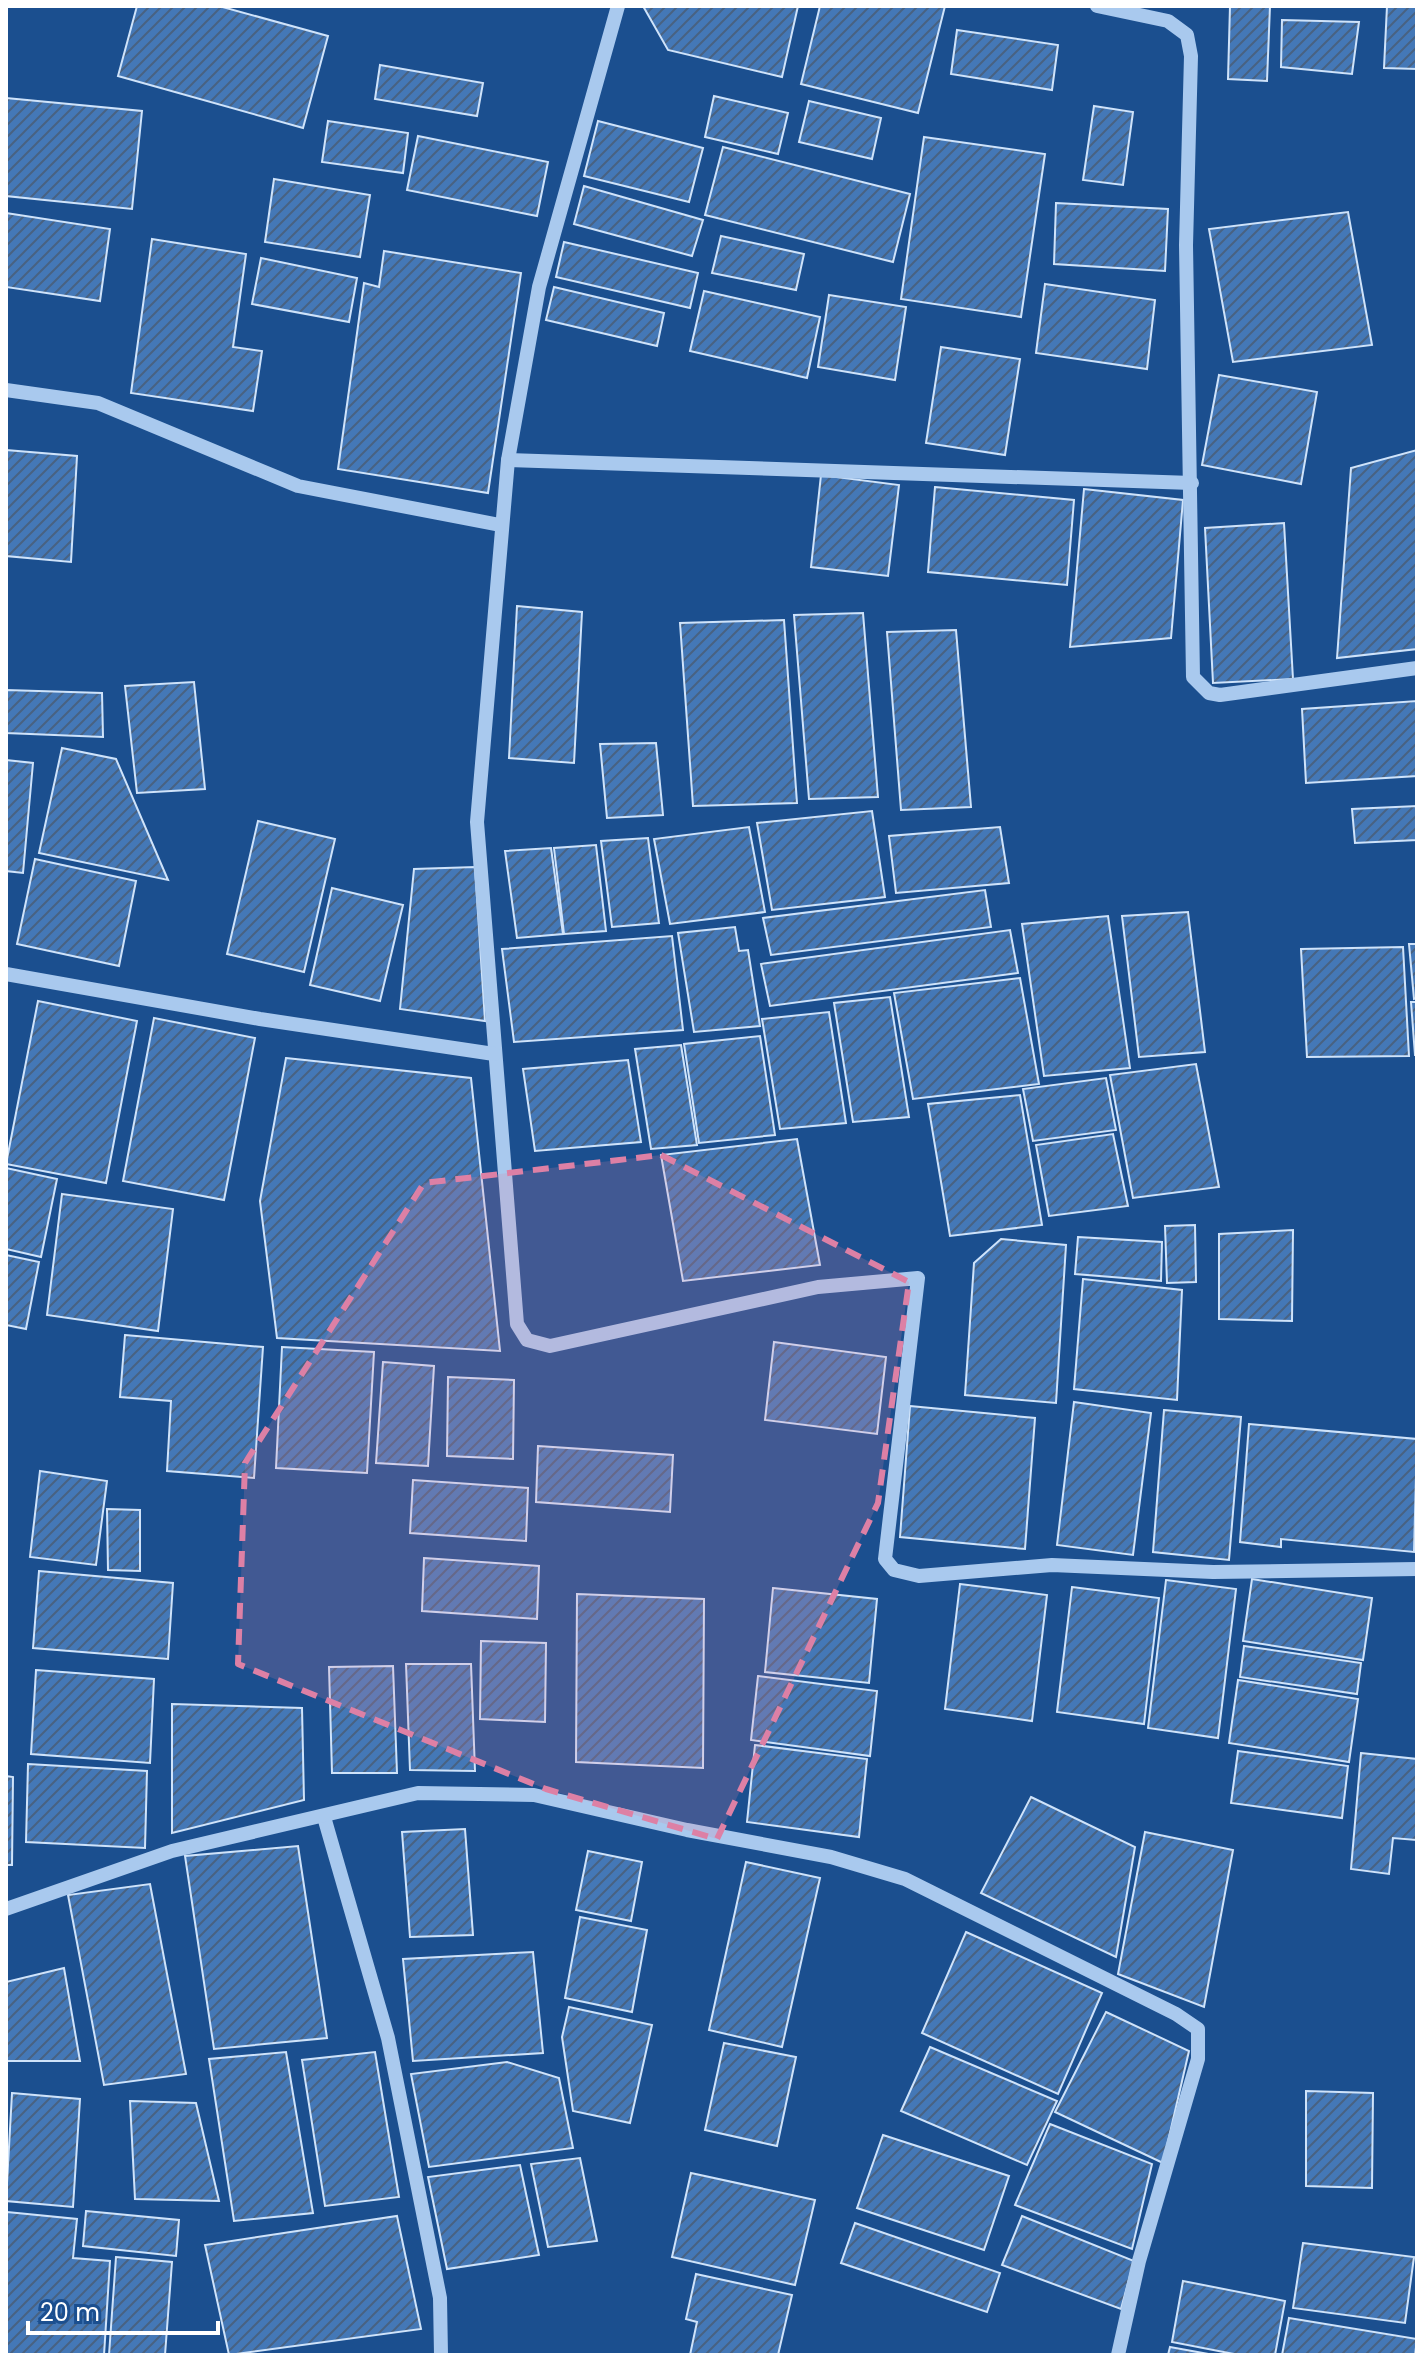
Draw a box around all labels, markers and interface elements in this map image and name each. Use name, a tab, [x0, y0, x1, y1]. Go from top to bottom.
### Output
scale bar	[28, 2285, 218, 2335]
text: 20 m	[40, 2296, 100, 2329]

